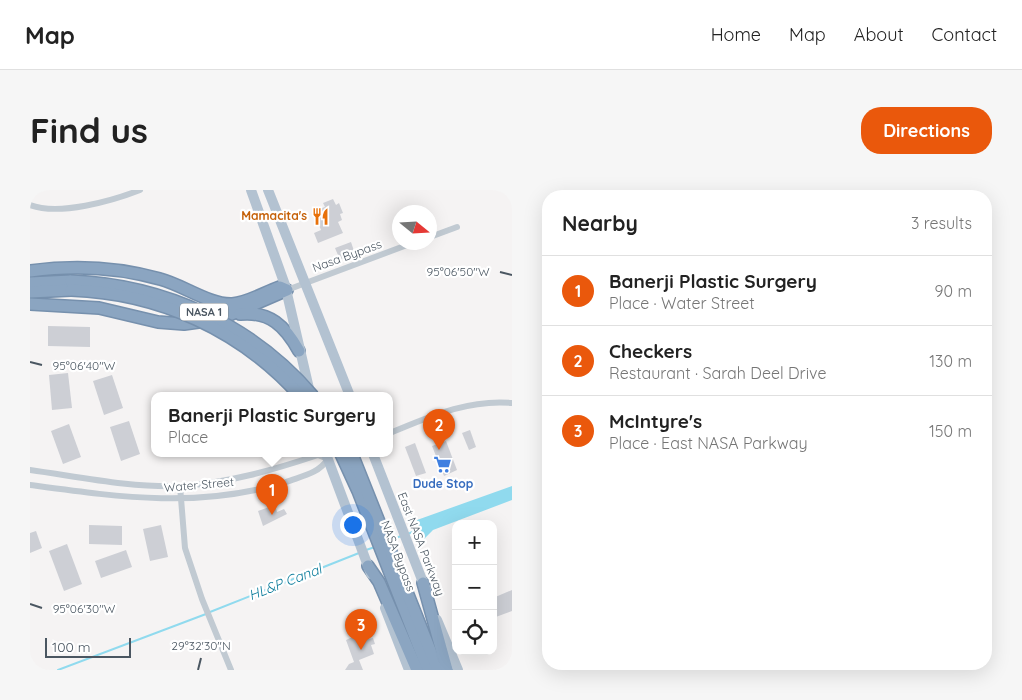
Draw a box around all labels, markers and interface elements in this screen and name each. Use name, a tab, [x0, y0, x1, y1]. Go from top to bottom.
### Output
text: Map	[25, 20, 75, 50]
text: Home	[711, 23, 761, 46]
text: Map	[789, 23, 826, 46]
text: About	[854, 23, 904, 46]
text: Contact	[932, 23, 997, 46]
button: Directions	[861, 107, 992, 154]
text: Find us	[30, 108, 148, 152]
north arrow	[392, 205, 437, 250]
restaurant icon: Mamacita's	[311, 206, 331, 226]
place label: Mamacita's	[241, 208, 307, 223]
text: Nearby	[562, 210, 638, 236]
text: 3 results	[911, 213, 972, 233]
street label: Nasa Bypass	[310, 236, 384, 275]
text: 95°06'50"W	[426, 264, 490, 279]
text: Banerji Plastic Surgery	[609, 269, 817, 293]
text: 1	[575, 281, 581, 301]
text: 90 m	[935, 281, 972, 301]
text: Place · Water Street	[609, 293, 755, 313]
road number: NASA 1	[180, 304, 228, 320]
text: Checkers	[609, 339, 692, 363]
text: 2	[573, 351, 583, 371]
text: 130 m	[929, 351, 972, 371]
text: 95°06'40"W	[53, 358, 116, 373]
text: Restaurant · Sarah Deel Drive	[609, 363, 827, 383]
popup	[151, 392, 393, 457]
text: Banerji Plastic Surgery	[168, 403, 376, 427]
pin: 2	[423, 409, 455, 450]
text: McIntyre's	[609, 409, 702, 433]
text: 3	[574, 421, 582, 441]
text: 150 m	[929, 421, 972, 441]
text: Place	[168, 427, 208, 447]
text: Place · East NASA Parkway	[609, 433, 808, 453]
supermarket icon: Dude Stop	[433, 455, 453, 475]
street label: Water Street	[163, 474, 235, 495]
pin: 1	[256, 474, 288, 515]
place label: Dude Stop	[413, 476, 474, 491]
street label: East NASA Parkway	[395, 490, 448, 598]
your location	[340, 512, 366, 538]
street label: NASA Bypass	[378, 518, 419, 594]
map controls	[452, 520, 497, 655]
button: +	[452, 520, 497, 565]
water label: HL&P Canal	[246, 559, 326, 604]
button: −	[452, 565, 497, 610]
text: 95°06'30"W	[53, 601, 116, 616]
pin: 3	[345, 609, 377, 650]
button: locate	[452, 610, 497, 655]
scale bar	[45, 635, 131, 658]
text: 100 m	[52, 638, 90, 656]
text: 29°32'30"N	[171, 638, 231, 653]

